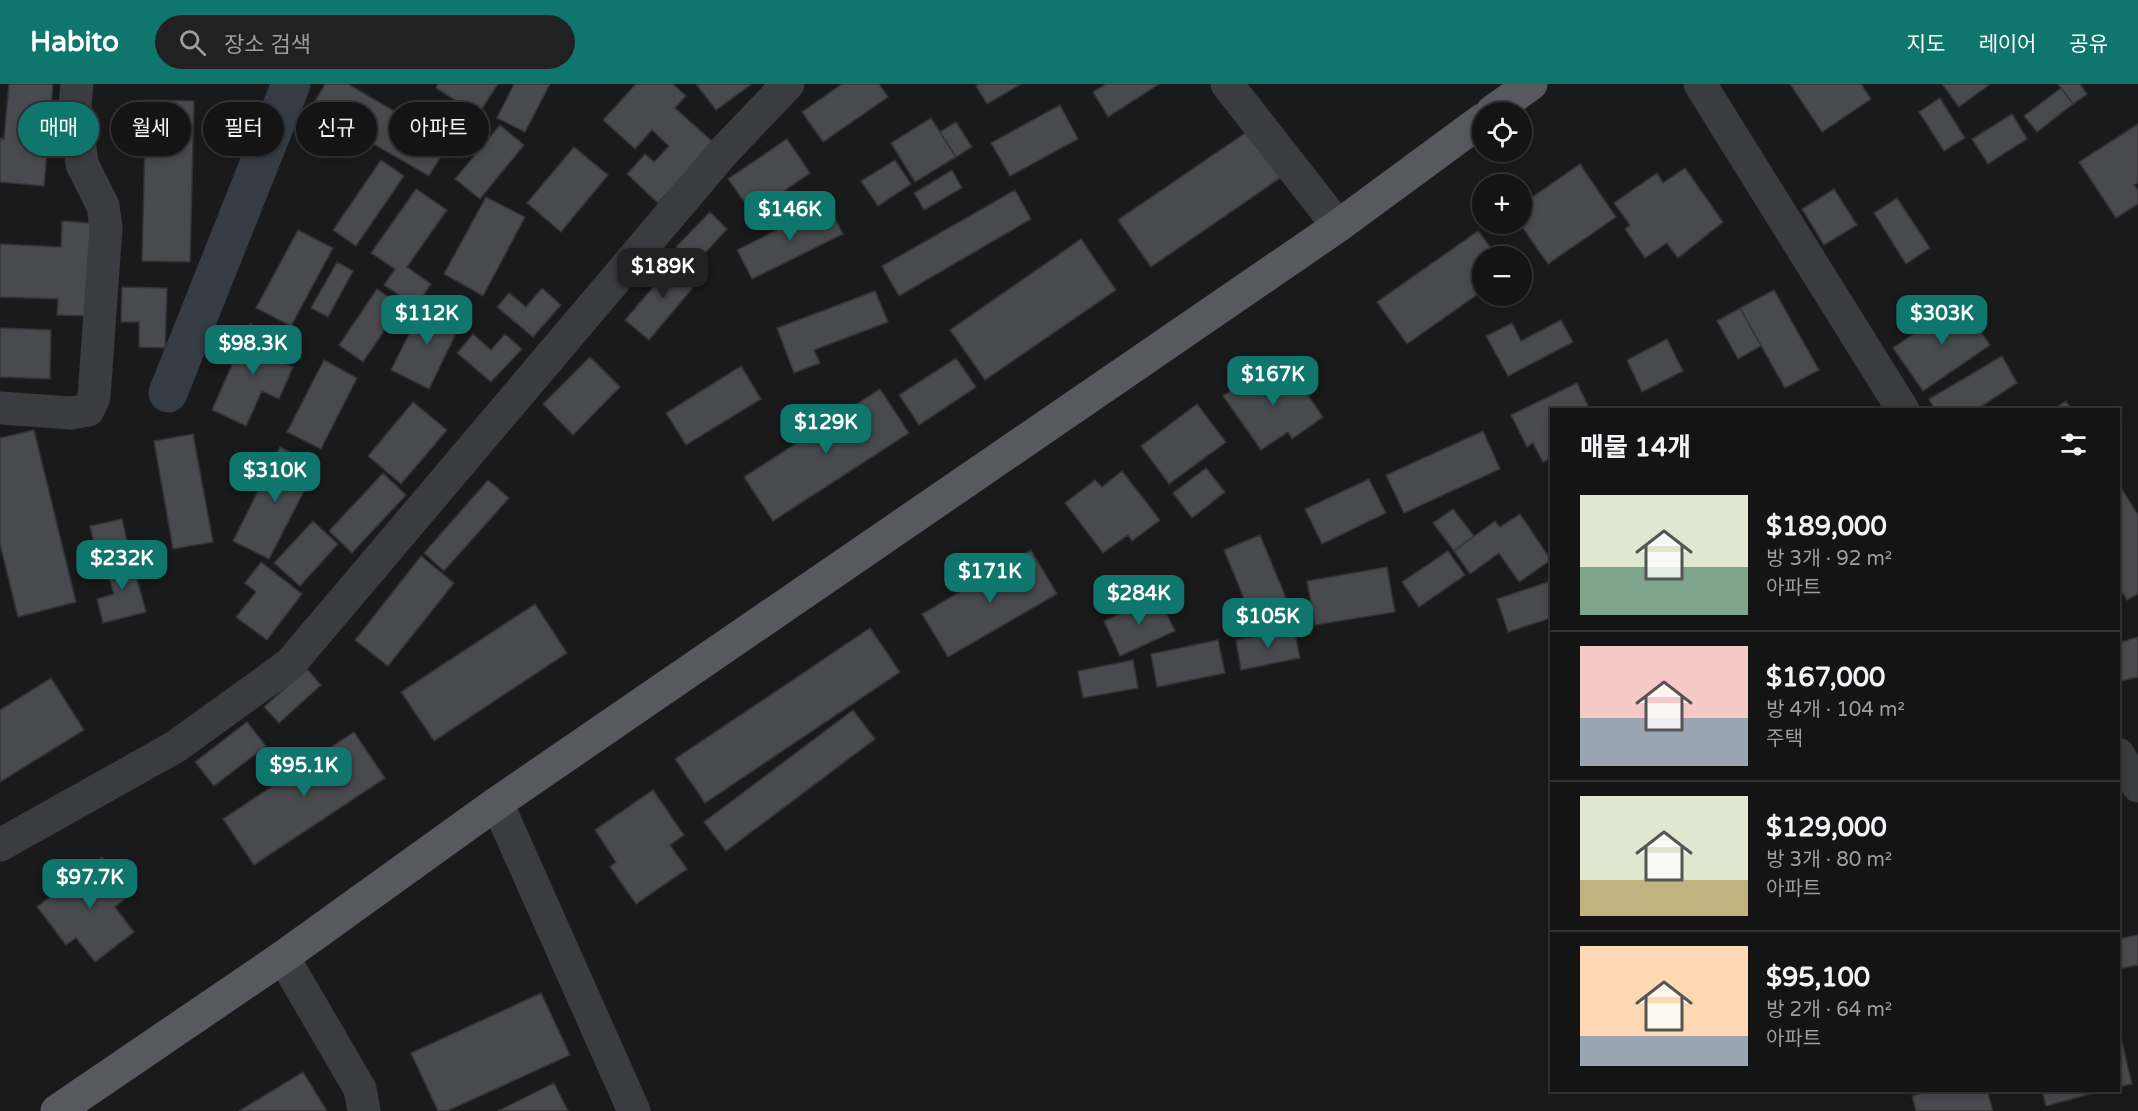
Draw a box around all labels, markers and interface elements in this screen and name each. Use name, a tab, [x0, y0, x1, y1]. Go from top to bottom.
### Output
search box	[155, 15, 575, 69]
text: Habito	[30, 25, 119, 59]
icon: search	[176, 26, 209, 59]
text: 장소 검색	[224, 32, 311, 58]
text: 지도	[1907, 32, 1945, 57]
text: 레이어	[1978, 32, 2036, 57]
text: 공유	[2069, 32, 2108, 57]
chip: 매매	[18, 102, 99, 156]
chip: 월세	[111, 102, 191, 156]
chip: 필터	[203, 102, 284, 156]
chip: 신규	[296, 102, 377, 156]
chip: 아파트	[389, 102, 489, 156]
map controls	[1472, 102, 1532, 306]
button: locate	[1472, 102, 1532, 162]
button: +	[1472, 174, 1532, 234]
pin: $146K	[748, 191, 832, 242]
text: $146K	[758, 198, 822, 222]
button: −	[1472, 246, 1532, 306]
pin: $189K	[621, 248, 705, 299]
text: $189K	[631, 255, 695, 279]
pin: $112K	[385, 295, 469, 346]
pin: $303K	[1900, 295, 1984, 346]
text: $112K	[395, 302, 459, 326]
text: $303K	[1910, 302, 1974, 326]
pin: $98.3K	[204, 325, 302, 376]
text: $98.3K	[219, 332, 287, 356]
pin: $167K	[1231, 356, 1315, 407]
text: $167K	[1241, 363, 1305, 387]
pin: $129K	[784, 404, 868, 455]
text: $129K	[794, 411, 858, 435]
icon: filters	[2057, 428, 2090, 461]
text: 매물 14개	[1580, 432, 1691, 463]
pin: $310K	[233, 452, 317, 503]
text: $310K	[243, 459, 307, 483]
text: $189,000	[1766, 511, 1887, 542]
icon: home	[1628, 519, 1700, 591]
pin: $232K	[80, 540, 164, 591]
text: $232K	[90, 547, 154, 571]
text: 방 3개 · 92 m²	[1766, 547, 1892, 571]
pin: $171K	[948, 553, 1032, 604]
text: $171K	[958, 560, 1022, 584]
pin: $284K	[1097, 575, 1181, 626]
text: 아파트	[1766, 576, 1821, 600]
text: $284K	[1107, 582, 1171, 606]
pin: $105K	[1226, 598, 1310, 649]
text: $105K	[1236, 605, 1300, 629]
text: $167,000	[1766, 662, 1885, 693]
icon: home	[1628, 670, 1700, 742]
text: 방 4개 · 104 m²	[1766, 698, 1905, 722]
text: 주택	[1766, 727, 1803, 751]
pin: $95.1K	[255, 747, 353, 798]
text: $95.1K	[270, 754, 338, 778]
text: $129,000	[1766, 812, 1887, 843]
icon: home	[1628, 820, 1700, 892]
text: 방 3개 · 80 m²	[1766, 848, 1892, 872]
pin: $97.7K	[41, 859, 139, 910]
text: $97.7K	[56, 866, 124, 890]
text: 아파트	[1766, 877, 1821, 901]
text: $95,100	[1766, 962, 1870, 993]
icon: home	[1628, 970, 1700, 1042]
text: 방 2개 · 64 m²	[1766, 998, 1892, 1022]
text: 아파트	[1766, 1027, 1821, 1051]

